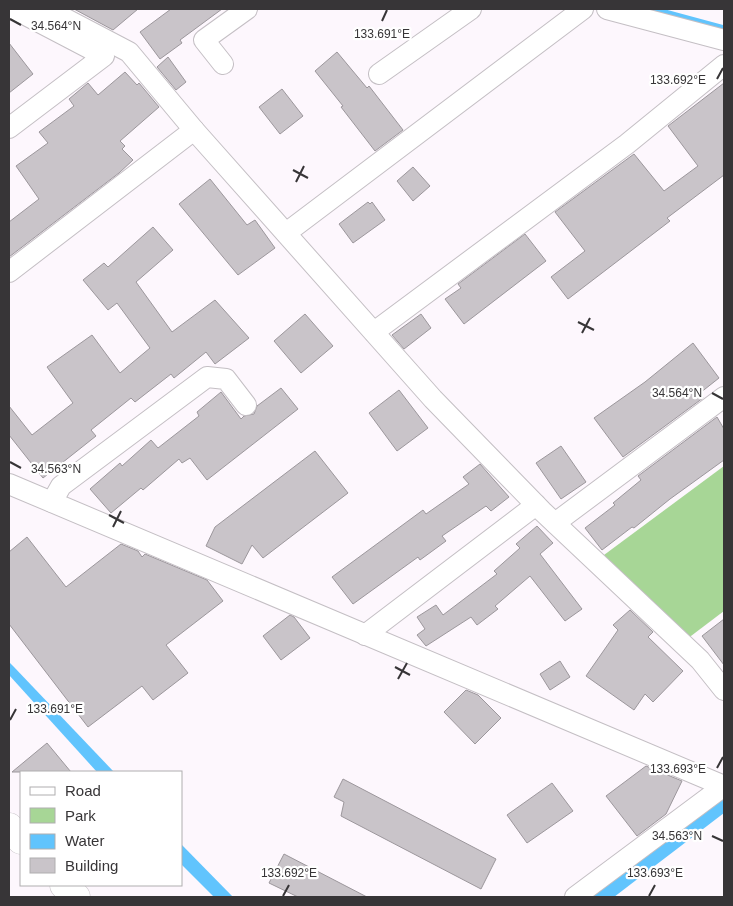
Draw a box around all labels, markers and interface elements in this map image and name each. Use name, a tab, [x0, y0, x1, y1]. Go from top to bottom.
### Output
text: 34.564°N	[31, 19, 81, 33]
text: 133.691°E	[354, 27, 410, 41]
text: 133.692°E	[650, 73, 706, 87]
text: 34.564°N	[652, 386, 702, 400]
text: 34.563°N	[31, 462, 81, 476]
text: 133.691°E	[27, 702, 83, 716]
text: 133.693°E	[650, 762, 706, 776]
legend	[20, 771, 182, 886]
text: Road	[65, 782, 101, 799]
text: Park	[65, 807, 96, 824]
text: 34.563°N	[652, 829, 702, 843]
text: Water	[65, 832, 104, 849]
text: Building	[65, 857, 118, 874]
text: 133.692°E	[261, 866, 317, 880]
text: 133.693°E	[627, 866, 683, 880]

